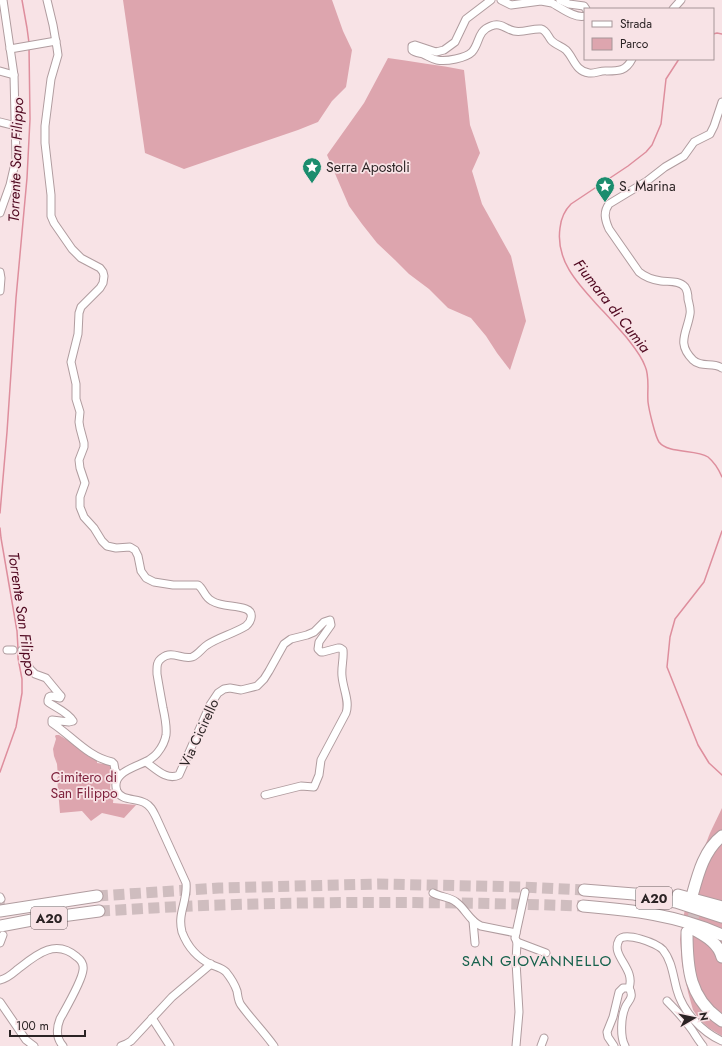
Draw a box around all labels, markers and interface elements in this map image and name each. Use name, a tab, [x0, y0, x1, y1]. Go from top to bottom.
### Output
legend	[584, 8, 714, 60]
text: Strada	[620, 15, 652, 33]
text: Parco	[620, 35, 649, 53]
water label: Torrente San Filippo	[3, 97, 29, 223]
place icon: Serra Apostoli	[301, 156, 323, 184]
place label: Serra Apostoli	[326, 157, 410, 177]
place icon: S. Marina	[594, 175, 616, 203]
place label: S. Marina	[619, 176, 676, 196]
water label: Fiumara di Cumia	[568, 254, 656, 358]
water label: Torrente San Filippo	[2, 551, 42, 677]
street label: Via Cicirello	[174, 695, 224, 770]
park label: Cimitero di San Filippo	[50, 767, 118, 803]
road number: A20	[636, 887, 672, 909]
road number: A20	[31, 907, 67, 929]
district label: SAN GIOVANNELLO	[462, 950, 612, 972]
north arrow	[674, 998, 714, 1038]
text: N	[695, 1011, 712, 1022]
scale bar	[10, 1012, 85, 1038]
text: 100 m	[16, 1017, 49, 1035]

